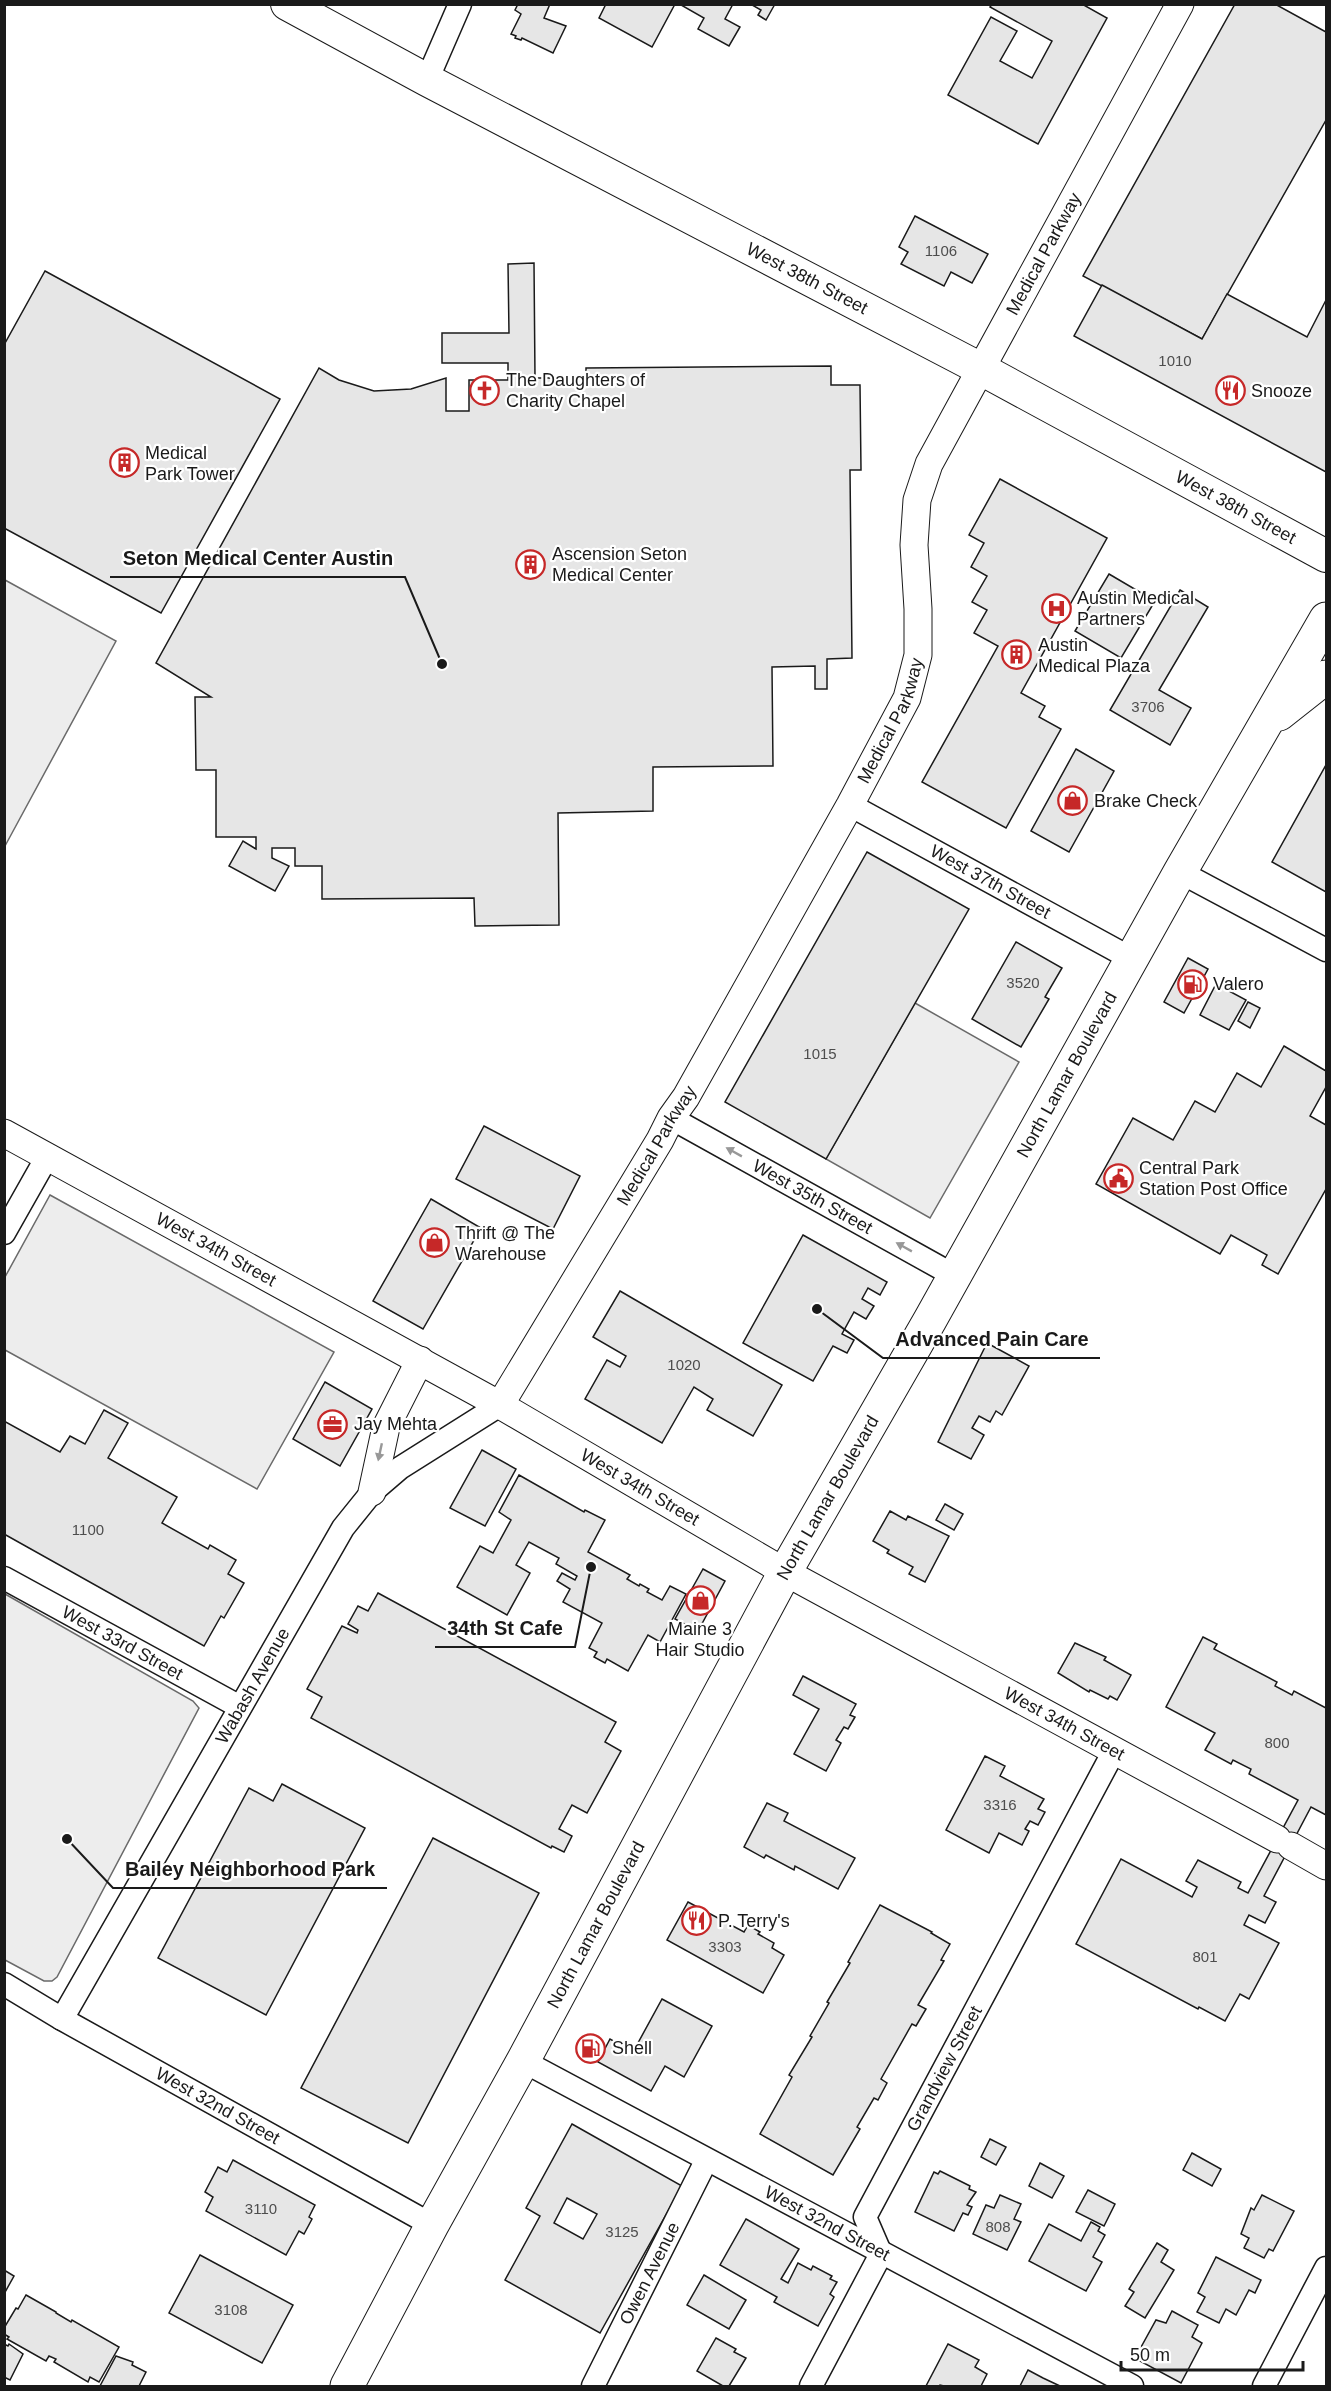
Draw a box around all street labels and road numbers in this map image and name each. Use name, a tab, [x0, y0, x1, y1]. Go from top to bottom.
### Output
street label: Medical Parkway	[1002, 189, 1085, 318]
street label: West 38th Street	[743, 238, 871, 318]
street label: West 38th Street	[1172, 466, 1299, 548]
street label: Medical Parkway	[853, 656, 927, 787]
street label: West 37th Street	[927, 841, 1054, 923]
street label: North Lamar Boulevard	[1013, 989, 1121, 1161]
street label: Medical Parkway	[613, 1082, 700, 1209]
street label: West 35th Street	[749, 1155, 876, 1238]
street label: West 34th Street	[153, 1208, 280, 1290]
street label: North Lamar Boulevard	[773, 1412, 883, 1583]
street label: West 34th Street	[577, 1445, 703, 1530]
street label: West 33rd Street	[58, 1602, 186, 1684]
street label: Wabash Avenue	[212, 1624, 294, 1747]
street label: West 34th Street	[1001, 1683, 1128, 1764]
street label: North Lamar Boulevard	[543, 1838, 649, 2012]
street label: Grandview Street	[903, 2002, 986, 2135]
street label: West 32nd Street	[152, 2063, 283, 2148]
street label: West 32nd Street	[761, 2182, 893, 2265]
street label: Owen Avenue	[616, 2219, 684, 2328]

